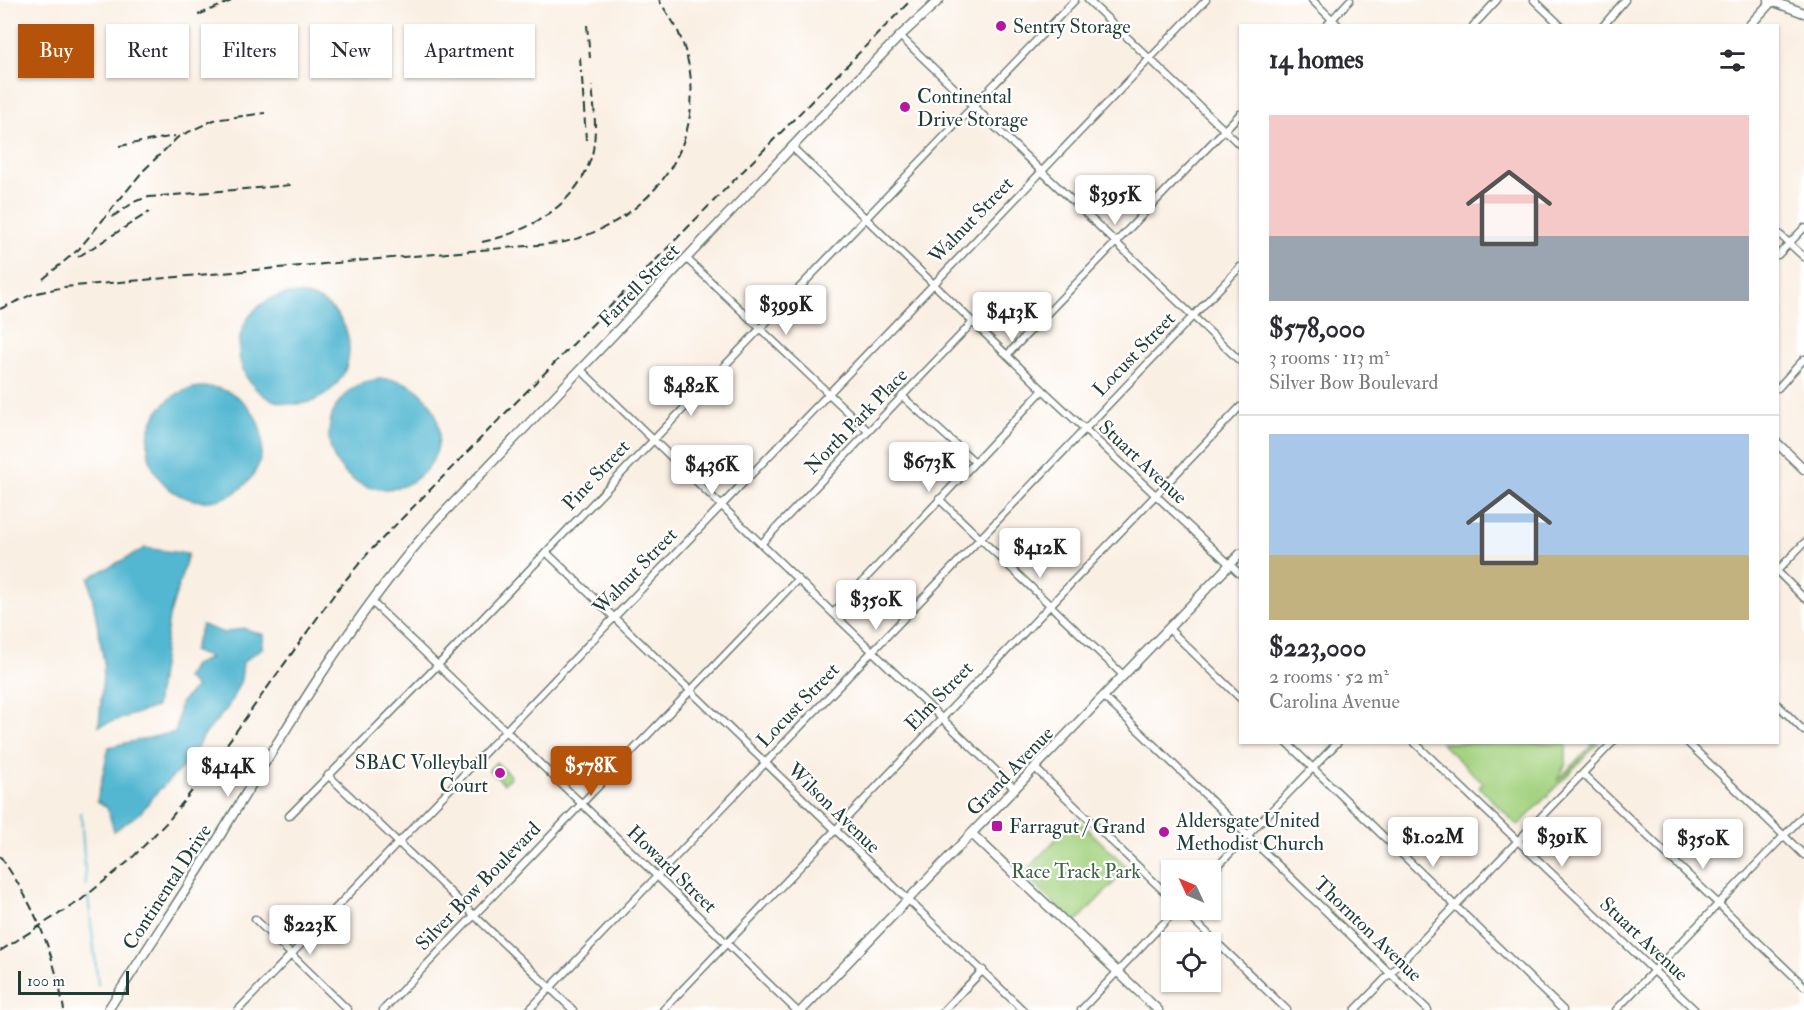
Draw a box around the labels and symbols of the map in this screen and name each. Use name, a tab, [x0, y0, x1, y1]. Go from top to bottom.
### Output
place label: Sentry Storage	[1013, 14, 1131, 39]
marker: Sentry Storage	[994, 19, 1008, 33]
place label: Continental Drive Storage	[917, 84, 1028, 132]
marker: Continental Drive Storage	[898, 100, 912, 114]
street label: Walnut Street	[923, 171, 1019, 269]
pin: $395K	[1073, 175, 1157, 226]
street label: Farrell Street	[593, 238, 685, 332]
pin: $399K	[744, 285, 828, 336]
pin: $413K	[970, 292, 1054, 343]
street label: Locust Street	[1087, 306, 1181, 402]
street label: North Park Place	[799, 363, 913, 479]
pin: $482K	[649, 366, 733, 417]
street label: Stuart Avenue	[1093, 415, 1193, 509]
street label: Pine Street	[557, 434, 636, 516]
pin: $673K	[887, 442, 971, 493]
pin: $436K	[670, 445, 754, 496]
street label: Walnut Street	[587, 522, 683, 620]
pin: $412K	[998, 528, 1082, 579]
pin: $350K	[834, 580, 918, 631]
street label: Elm Street	[900, 655, 979, 736]
street label: Locust Street	[751, 657, 845, 753]
street label: Grand Avenue	[961, 721, 1059, 821]
pin: $578K	[549, 746, 633, 797]
pin: $414K	[186, 747, 270, 798]
place label: SBAC Volleyball Court	[355, 750, 489, 798]
street label: Wilson Avenue	[782, 757, 886, 859]
marker: SBAC Volleyball Court	[493, 766, 507, 780]
place label: Aldersgate United Methodist Church	[1175, 808, 1324, 856]
place label: Farragut / Grand	[1009, 814, 1145, 839]
street label: Silver Bow Boulevard	[410, 816, 546, 956]
pin: $1.02M	[1384, 817, 1482, 868]
pin: $391K	[1520, 817, 1604, 868]
street label: Continental Drive	[117, 819, 217, 955]
marker: Farragut / Grand	[990, 819, 1004, 833]
pin: $350K	[1661, 819, 1745, 870]
street label: Howard Street	[622, 820, 723, 919]
marker: Aldersgate United Methodist Church	[1157, 825, 1171, 839]
park label: Race Track Park	[1011, 859, 1141, 884]
north arrow	[1161, 860, 1221, 920]
street label: Thornton Avenue	[1309, 871, 1427, 987]
street label: Stuart Avenue	[1594, 892, 1694, 986]
pin: $223K	[268, 905, 352, 956]
scale bar	[18, 968, 129, 996]

